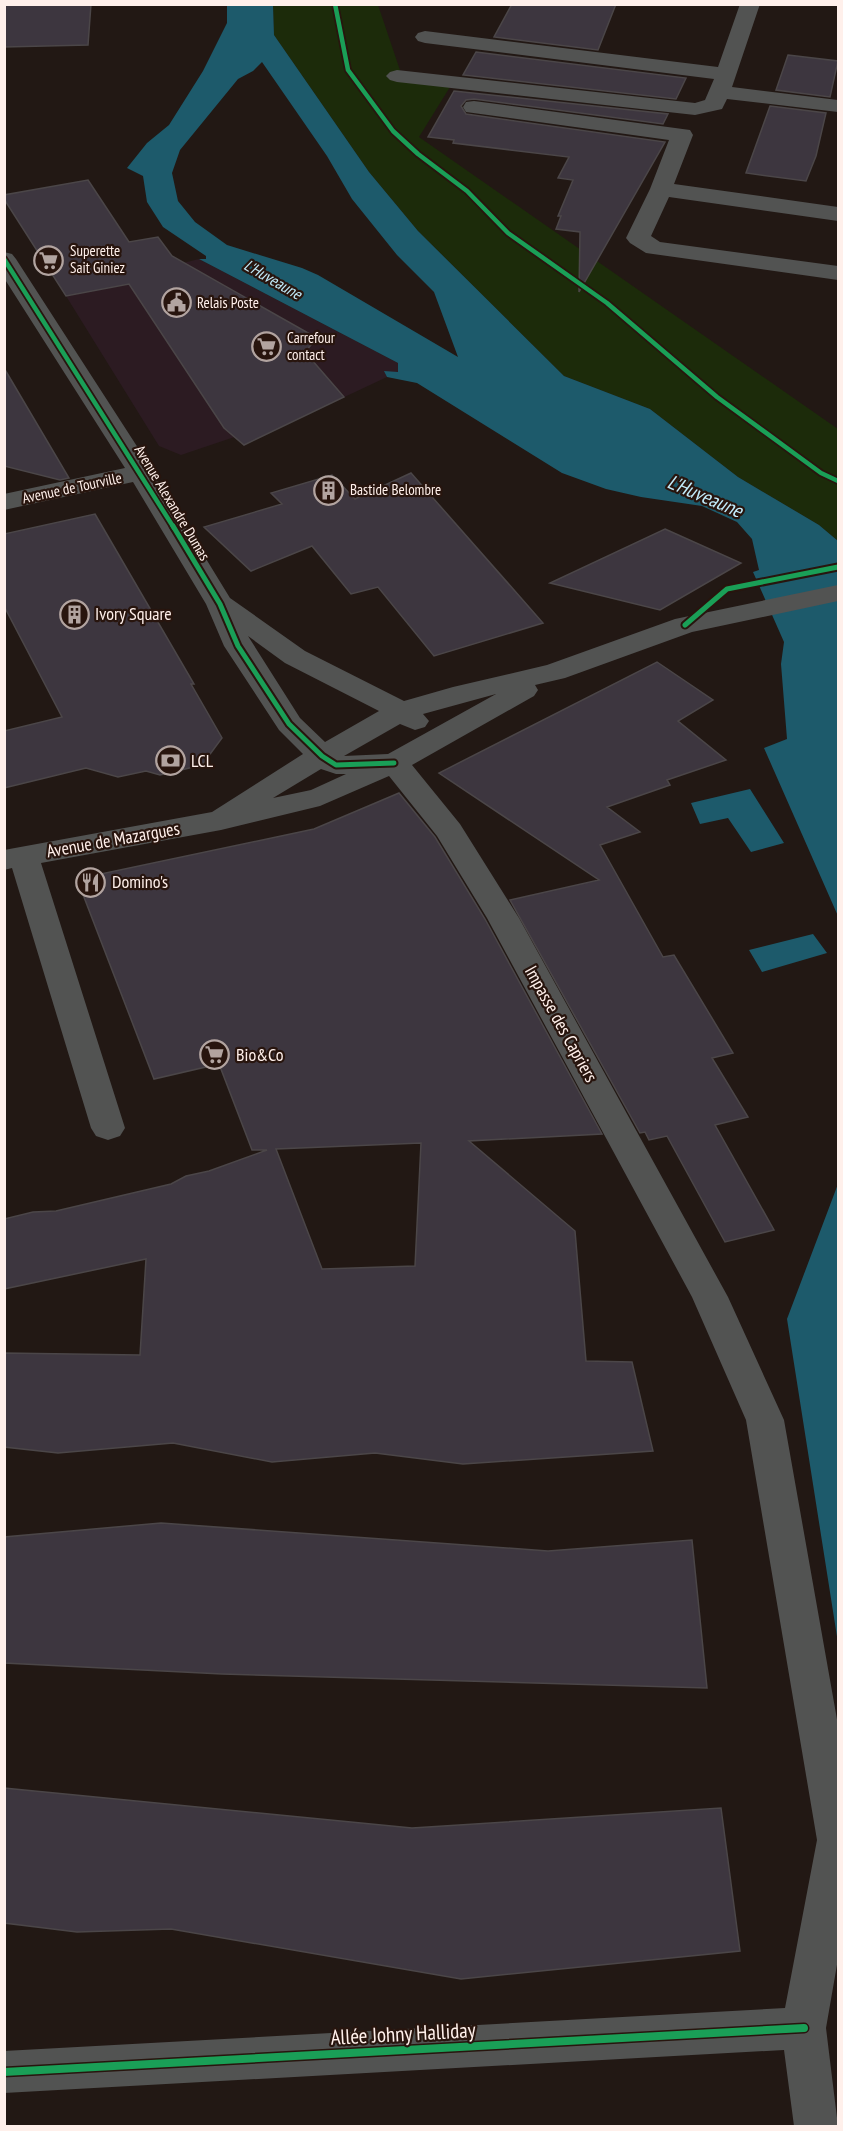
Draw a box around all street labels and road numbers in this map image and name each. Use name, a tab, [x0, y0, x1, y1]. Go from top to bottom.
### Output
street label: Avenue Alexandre Dumas	[130, 442, 214, 564]
street label: Avenue de Tourville	[20, 468, 123, 507]
street label: Avenue de Mazargues	[45, 816, 181, 863]
street label: Impasse des Capriers	[520, 961, 603, 1086]
street label: Allée Johny Halliday	[330, 2016, 476, 2051]

